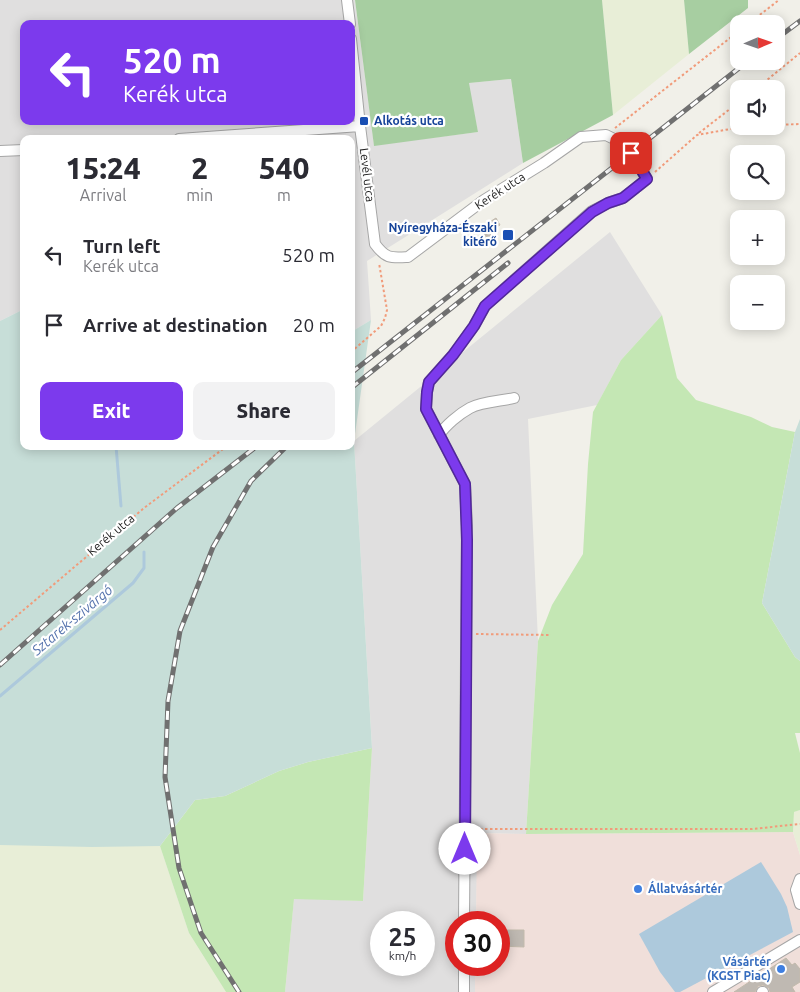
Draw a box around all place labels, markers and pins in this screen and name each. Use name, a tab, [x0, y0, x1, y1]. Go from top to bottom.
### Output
place label: Alkotás utca	[374, 114, 444, 127]
marker: Alkotás utca	[358, 115, 370, 127]
pin	[610, 132, 652, 174]
place label: Nyíregyháza-Északi kitérő	[389, 219, 497, 248]
marker: Nyíregyháza-Északi kitérő	[501, 228, 515, 242]
place label: Állatvásártér	[648, 880, 722, 895]
marker: Állatvásártér	[632, 883, 644, 895]
place label: Vásártér (KGST Piac)	[707, 955, 771, 983]
marker: Vásártér (KGST Piac)	[775, 963, 787, 975]

